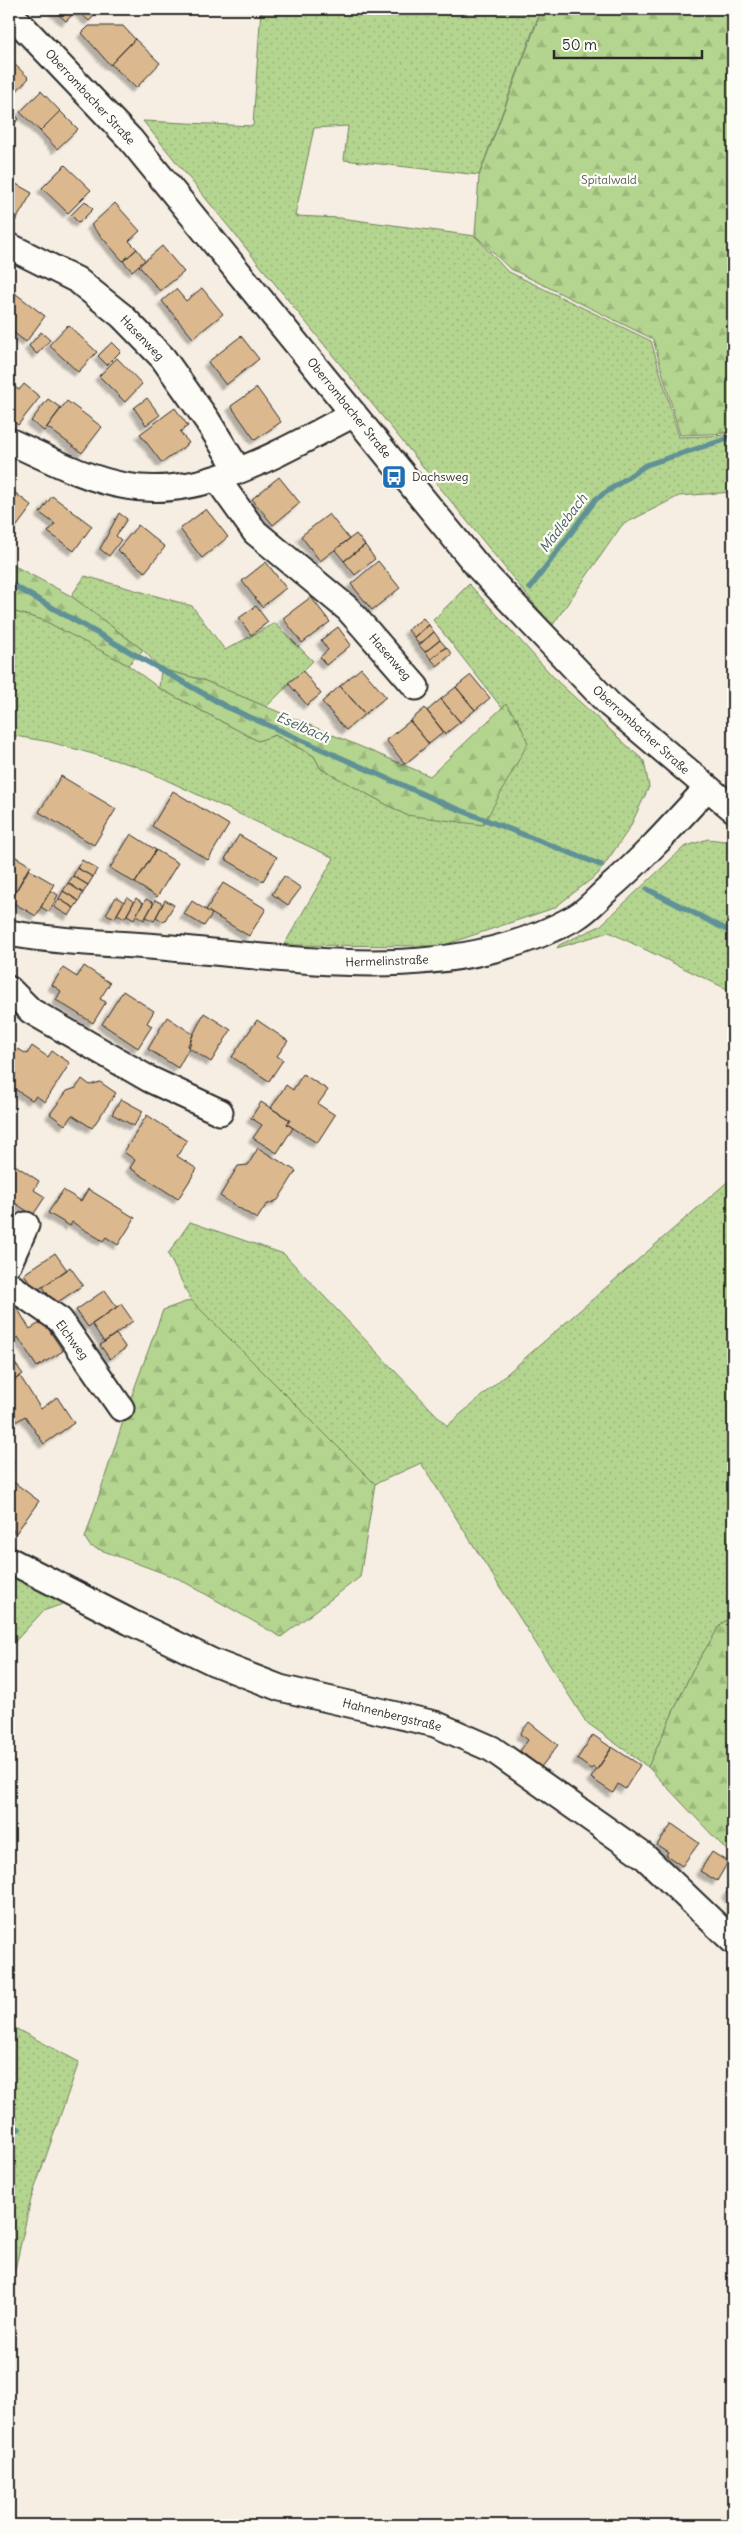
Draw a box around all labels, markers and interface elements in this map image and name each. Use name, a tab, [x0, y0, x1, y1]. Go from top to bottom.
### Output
scale bar	[554, 28, 702, 60]
text: 50 m	[562, 35, 597, 54]
street label: Oberrombacher Straße	[42, 46, 139, 148]
park label: Spitalwald	[581, 172, 637, 187]
street label: Hasenweg	[117, 312, 168, 363]
street label: Oberrombacher Straße	[304, 354, 395, 461]
bus stop icon: Dachsweg	[381, 464, 407, 490]
place label: Dachsweg	[412, 469, 468, 484]
water label: Mädlebach	[535, 489, 591, 556]
street label: Hasenweg	[366, 630, 415, 683]
street label: Oberrombacher Straße	[590, 682, 693, 777]
water label: Eselbach	[274, 707, 333, 747]
street label: Hermelinstraße	[345, 952, 429, 969]
street label: Elchweg	[53, 1317, 92, 1362]
street label: Hahnenbergstraße	[341, 1695, 443, 1734]

